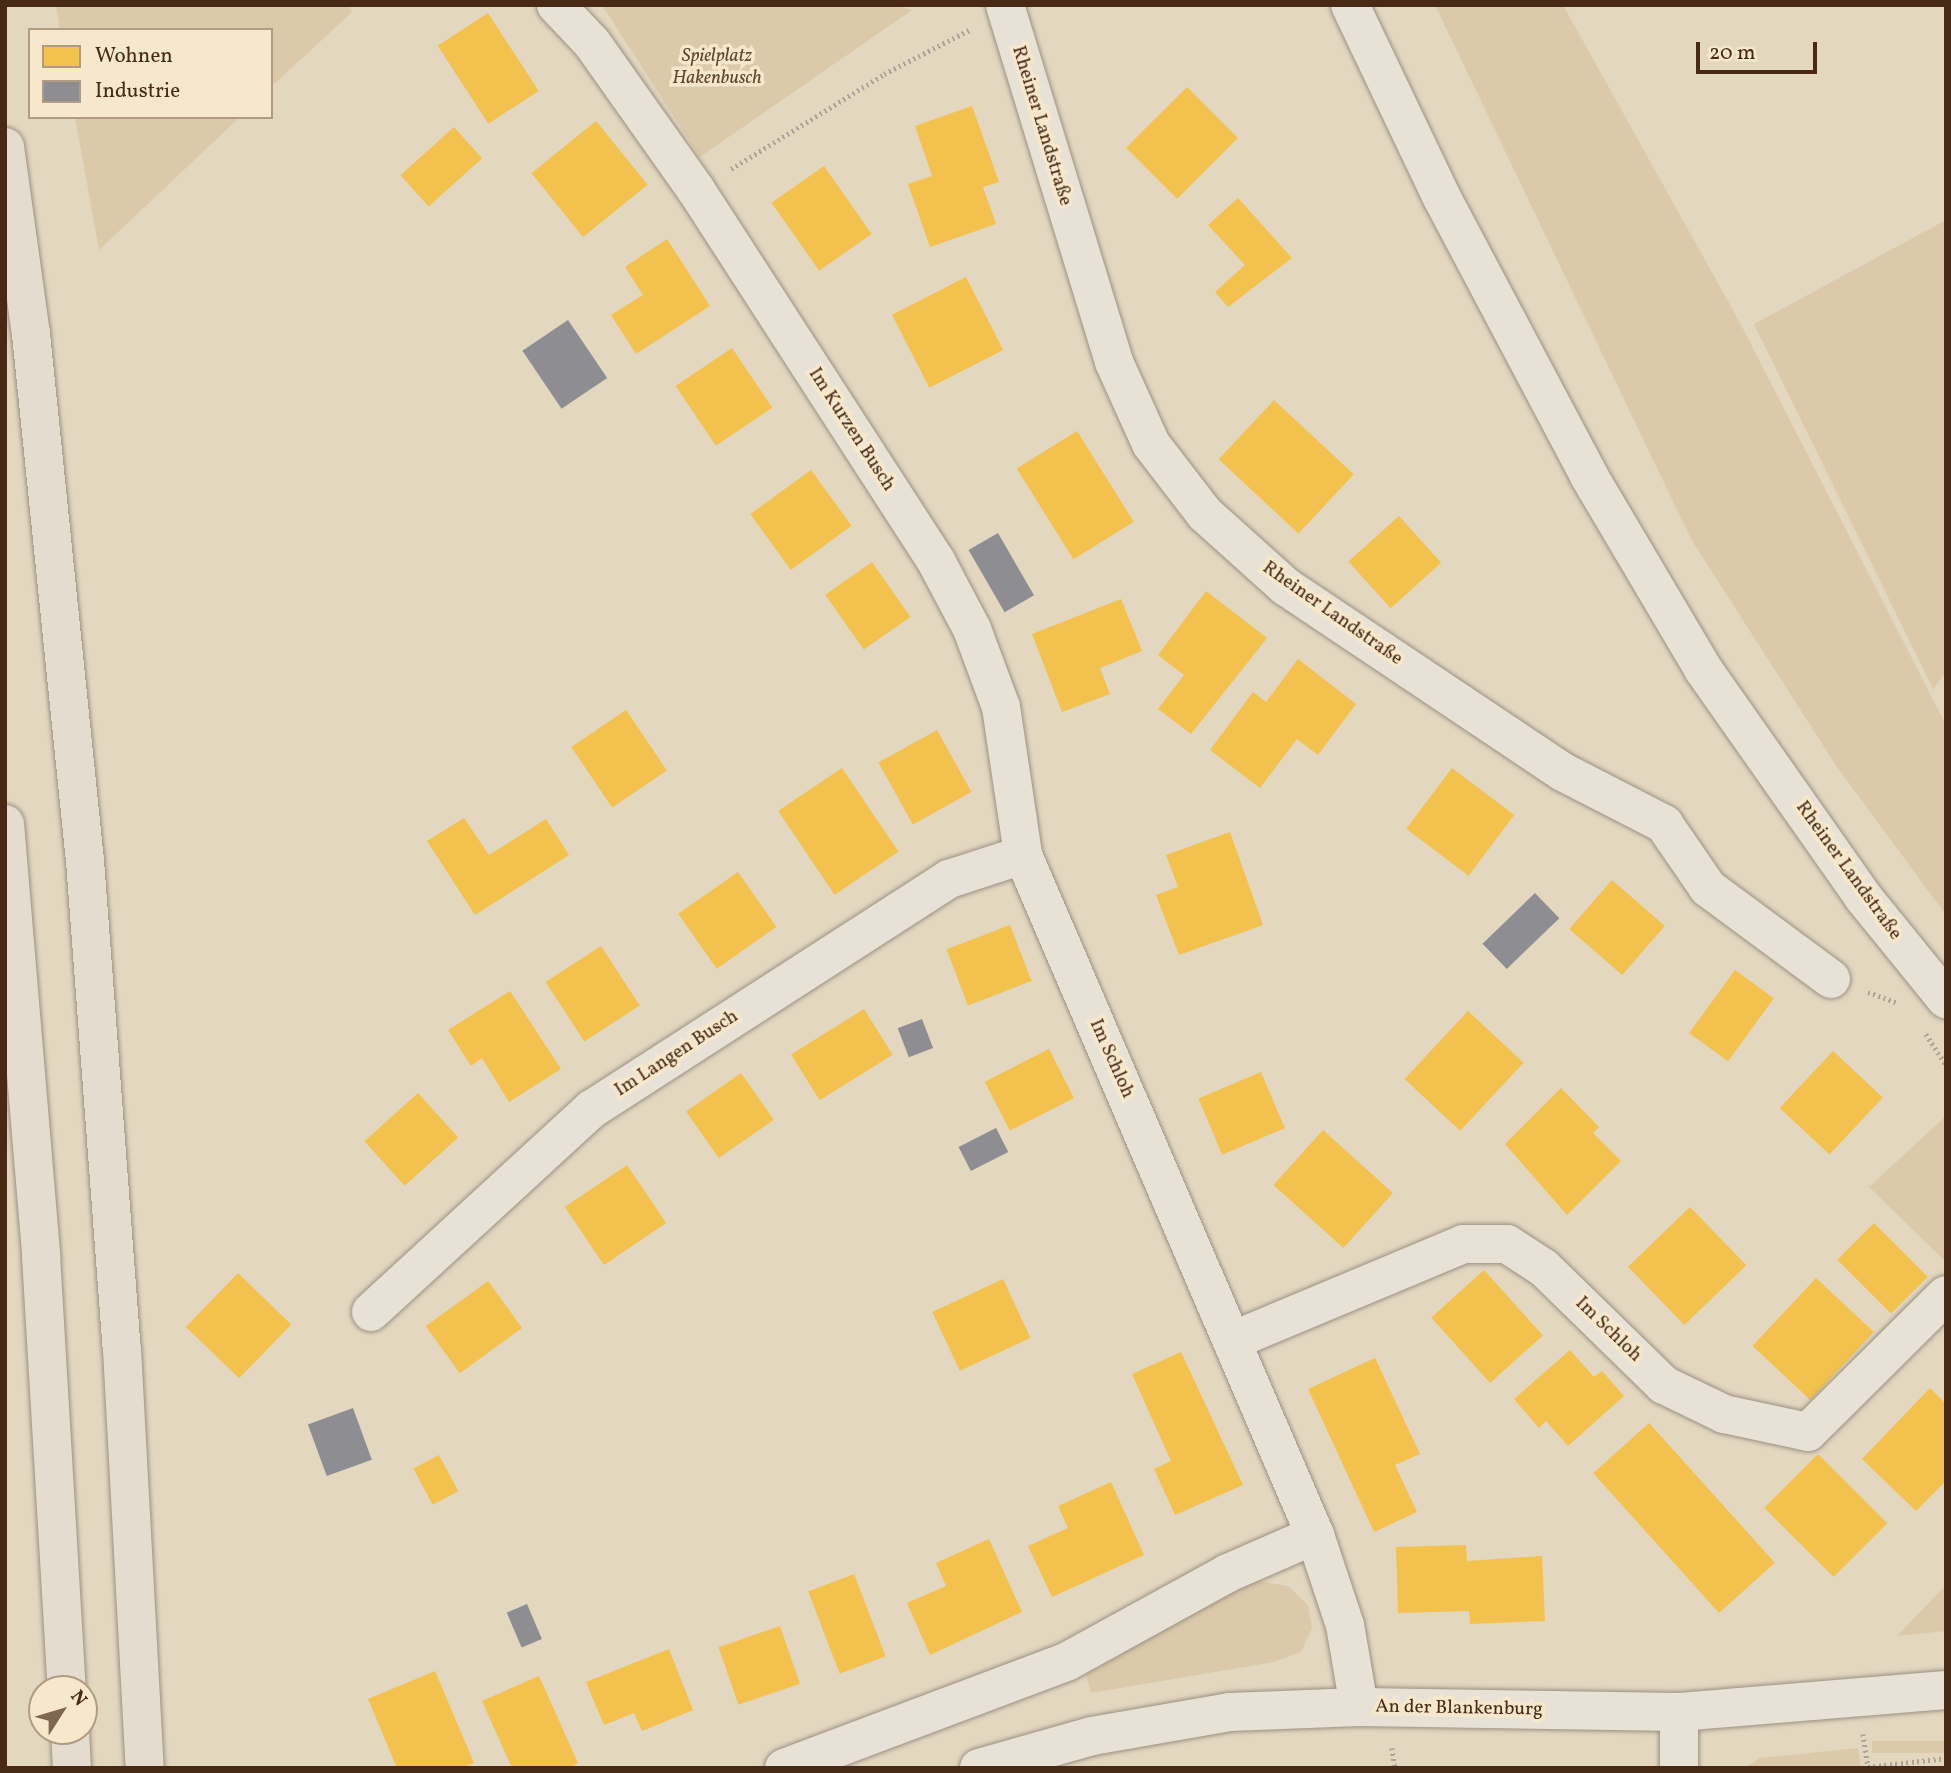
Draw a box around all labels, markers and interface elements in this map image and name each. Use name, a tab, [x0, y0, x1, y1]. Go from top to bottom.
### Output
legend	[28, 28, 273, 119]
scale bar	[1699, 28, 1820, 72]
text: 20 m	[1709, 39, 1755, 68]
text: Wohnen	[95, 42, 173, 71]
street label: Rheiner Landstraße	[1006, 43, 1076, 209]
park label: Spielplatz Hakenbusch	[672, 46, 762, 90]
text: Industrie	[95, 77, 180, 106]
street label: Im Kurzen Busch	[803, 364, 899, 496]
street label: Rheiner Landstraße	[1258, 557, 1406, 671]
street label: Rheiner Landstraße	[1790, 797, 1906, 945]
street label: Im Langen Busch	[611, 1006, 743, 1102]
street label: Im Schloh	[1083, 1016, 1139, 1102]
street label: Im Schloh	[1570, 1293, 1646, 1367]
north arrow	[28, 1675, 98, 1745]
text: N	[64, 1685, 93, 1712]
street label: An der Blankenburg	[1375, 1696, 1543, 1722]

